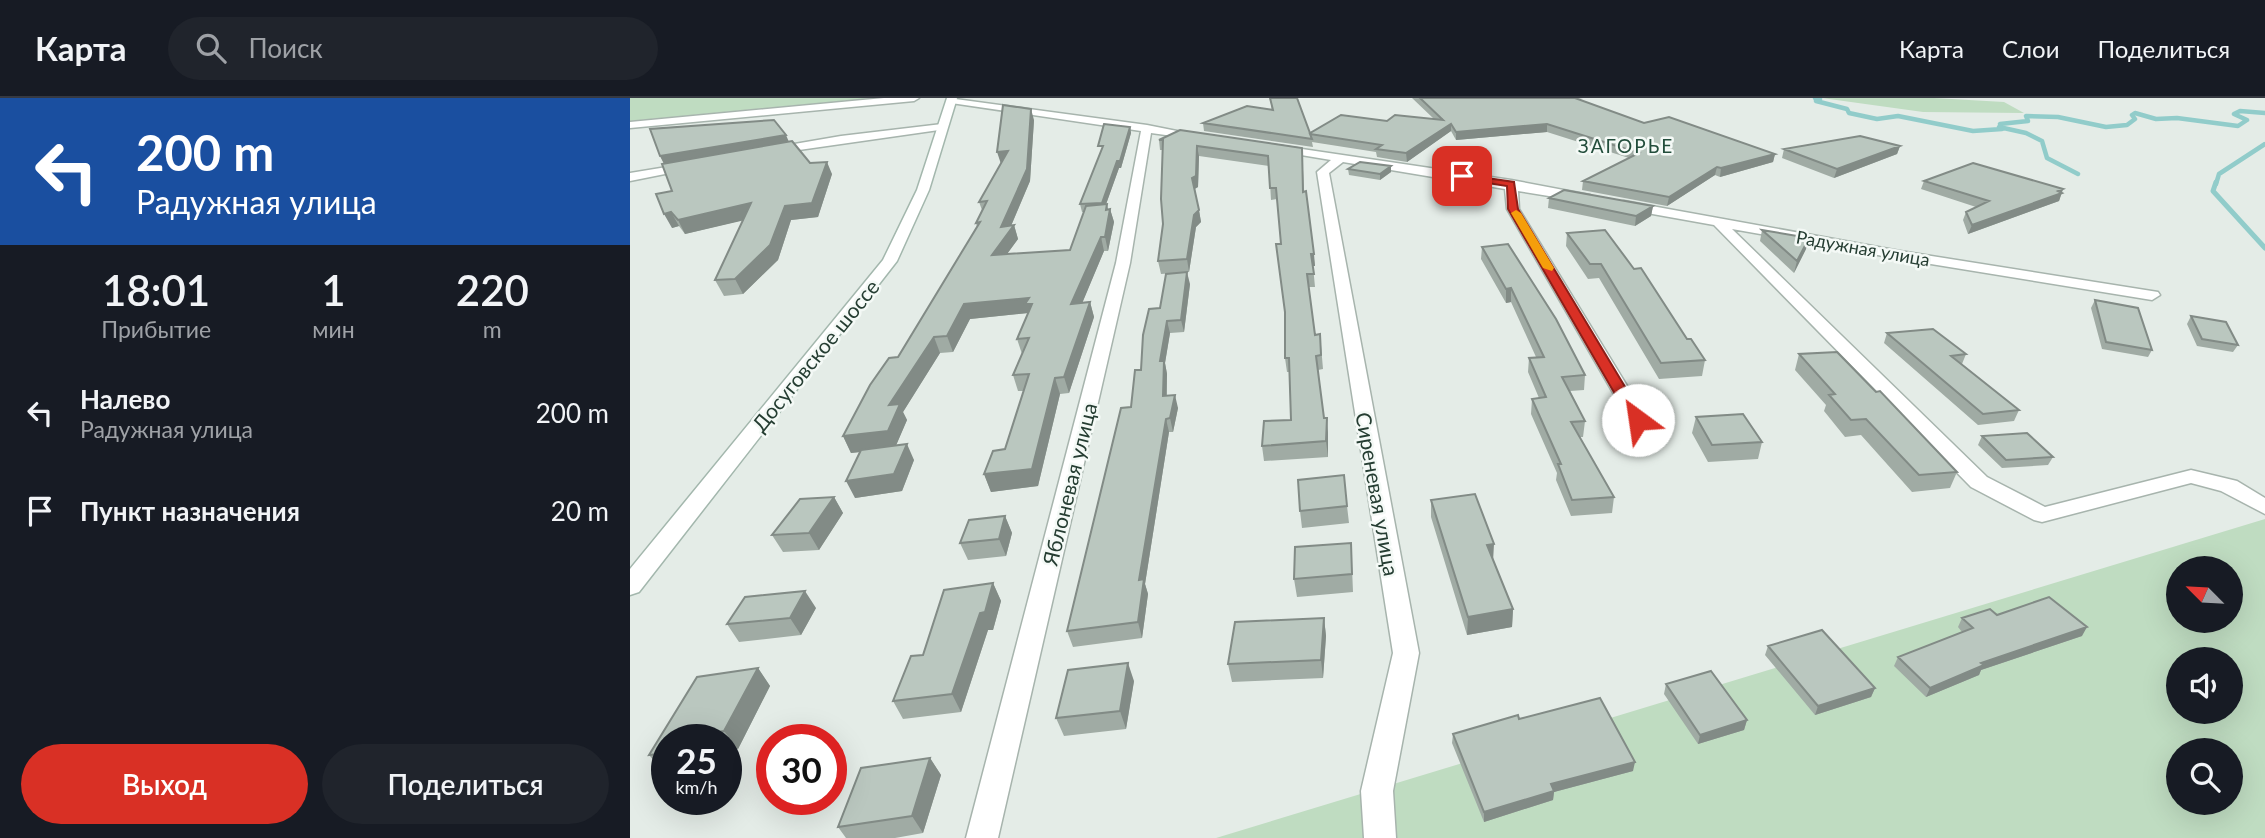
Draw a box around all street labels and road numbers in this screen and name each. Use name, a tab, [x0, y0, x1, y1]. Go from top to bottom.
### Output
street label: Радужная улица	[1794, 225, 1932, 271]
street label: Досуговское шоссе	[746, 274, 884, 436]
street label: Яблоневая улица	[1036, 400, 1101, 569]
street label: Сиреневая улица	[1351, 410, 1405, 578]

